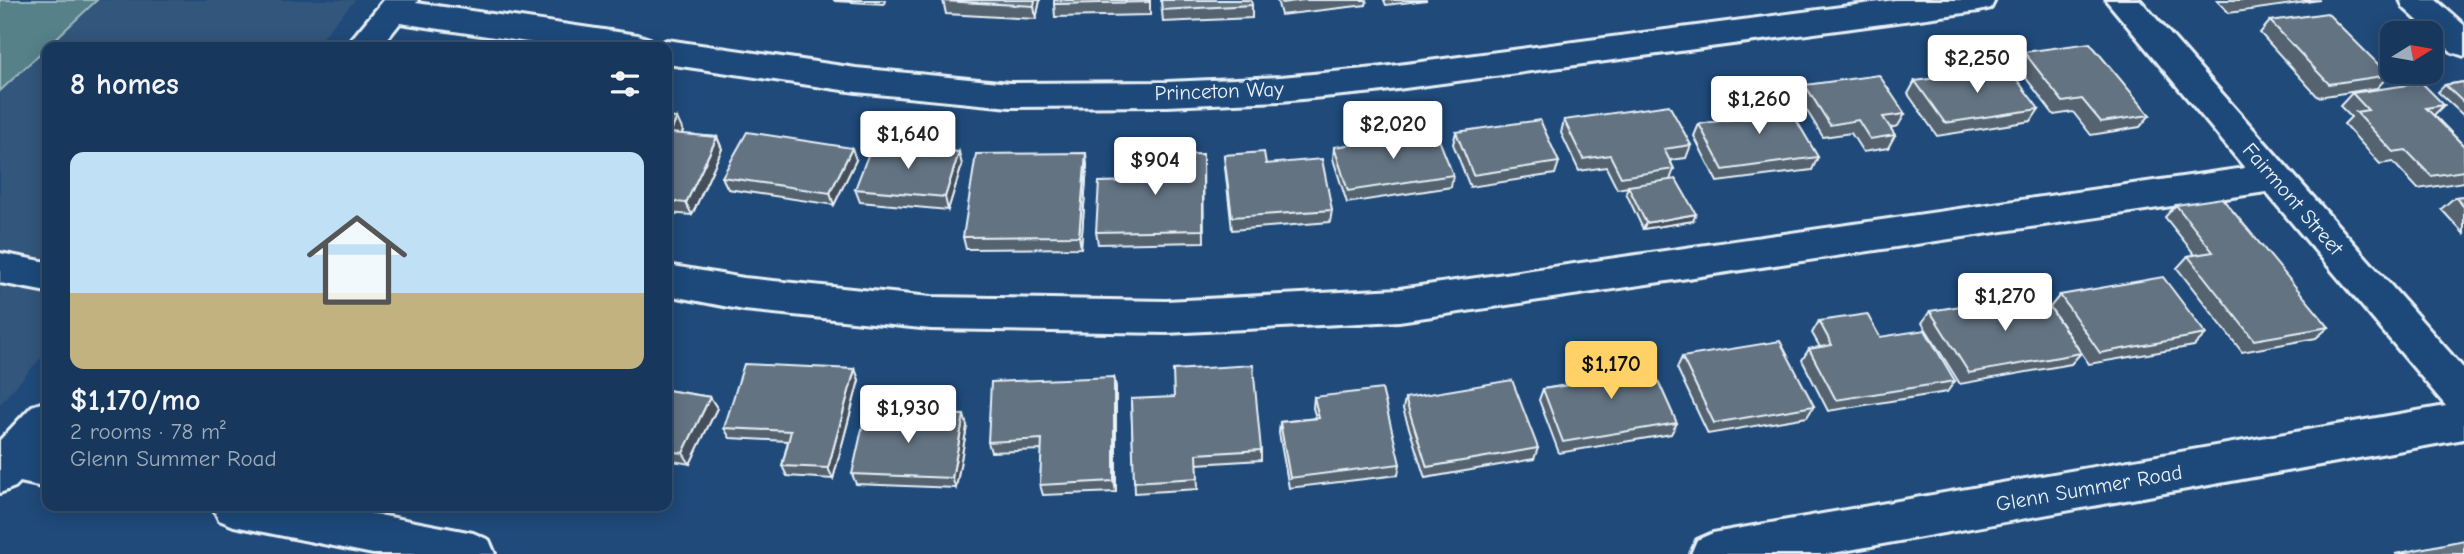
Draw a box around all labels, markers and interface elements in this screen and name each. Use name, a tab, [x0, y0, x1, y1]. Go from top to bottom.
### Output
north arrow	[2380, 21, 2443, 84]
map controls	[2380, 21, 2443, 84]
pin: $2,250	[1920, 36, 2034, 95]
text: $2,250	[1944, 44, 2010, 71]
icon: filters	[606, 65, 644, 103]
text: 8 homes	[70, 67, 179, 102]
pin: $1,260	[1702, 76, 1816, 136]
street label: Princeton Way	[1154, 77, 1285, 105]
text: $1,260	[1727, 85, 1791, 112]
pin: $2,020	[1336, 102, 1450, 161]
text: $2,020	[1359, 110, 1427, 137]
pin: $1,640	[851, 111, 965, 171]
text: $1,640	[876, 120, 940, 147]
pin: $904	[1114, 138, 1196, 197]
street label: Fairmont Street	[2238, 138, 2349, 261]
text: $904	[1130, 146, 1180, 173]
icon: home	[294, 197, 420, 323]
pin: $1,270	[1948, 274, 2062, 333]
text: $1,270	[1974, 282, 2036, 309]
pin: $1,170	[1554, 342, 1668, 401]
text: $1,170	[1581, 350, 1641, 377]
text: $1,170/mo	[70, 383, 201, 418]
pin: $1,930	[851, 386, 965, 445]
text: $1,930	[876, 394, 940, 421]
text: 2 rooms · 78 m²	[70, 418, 226, 445]
text: Glenn Summer Road	[70, 445, 277, 472]
street label: Glenn Summer Road	[1994, 460, 2184, 516]

